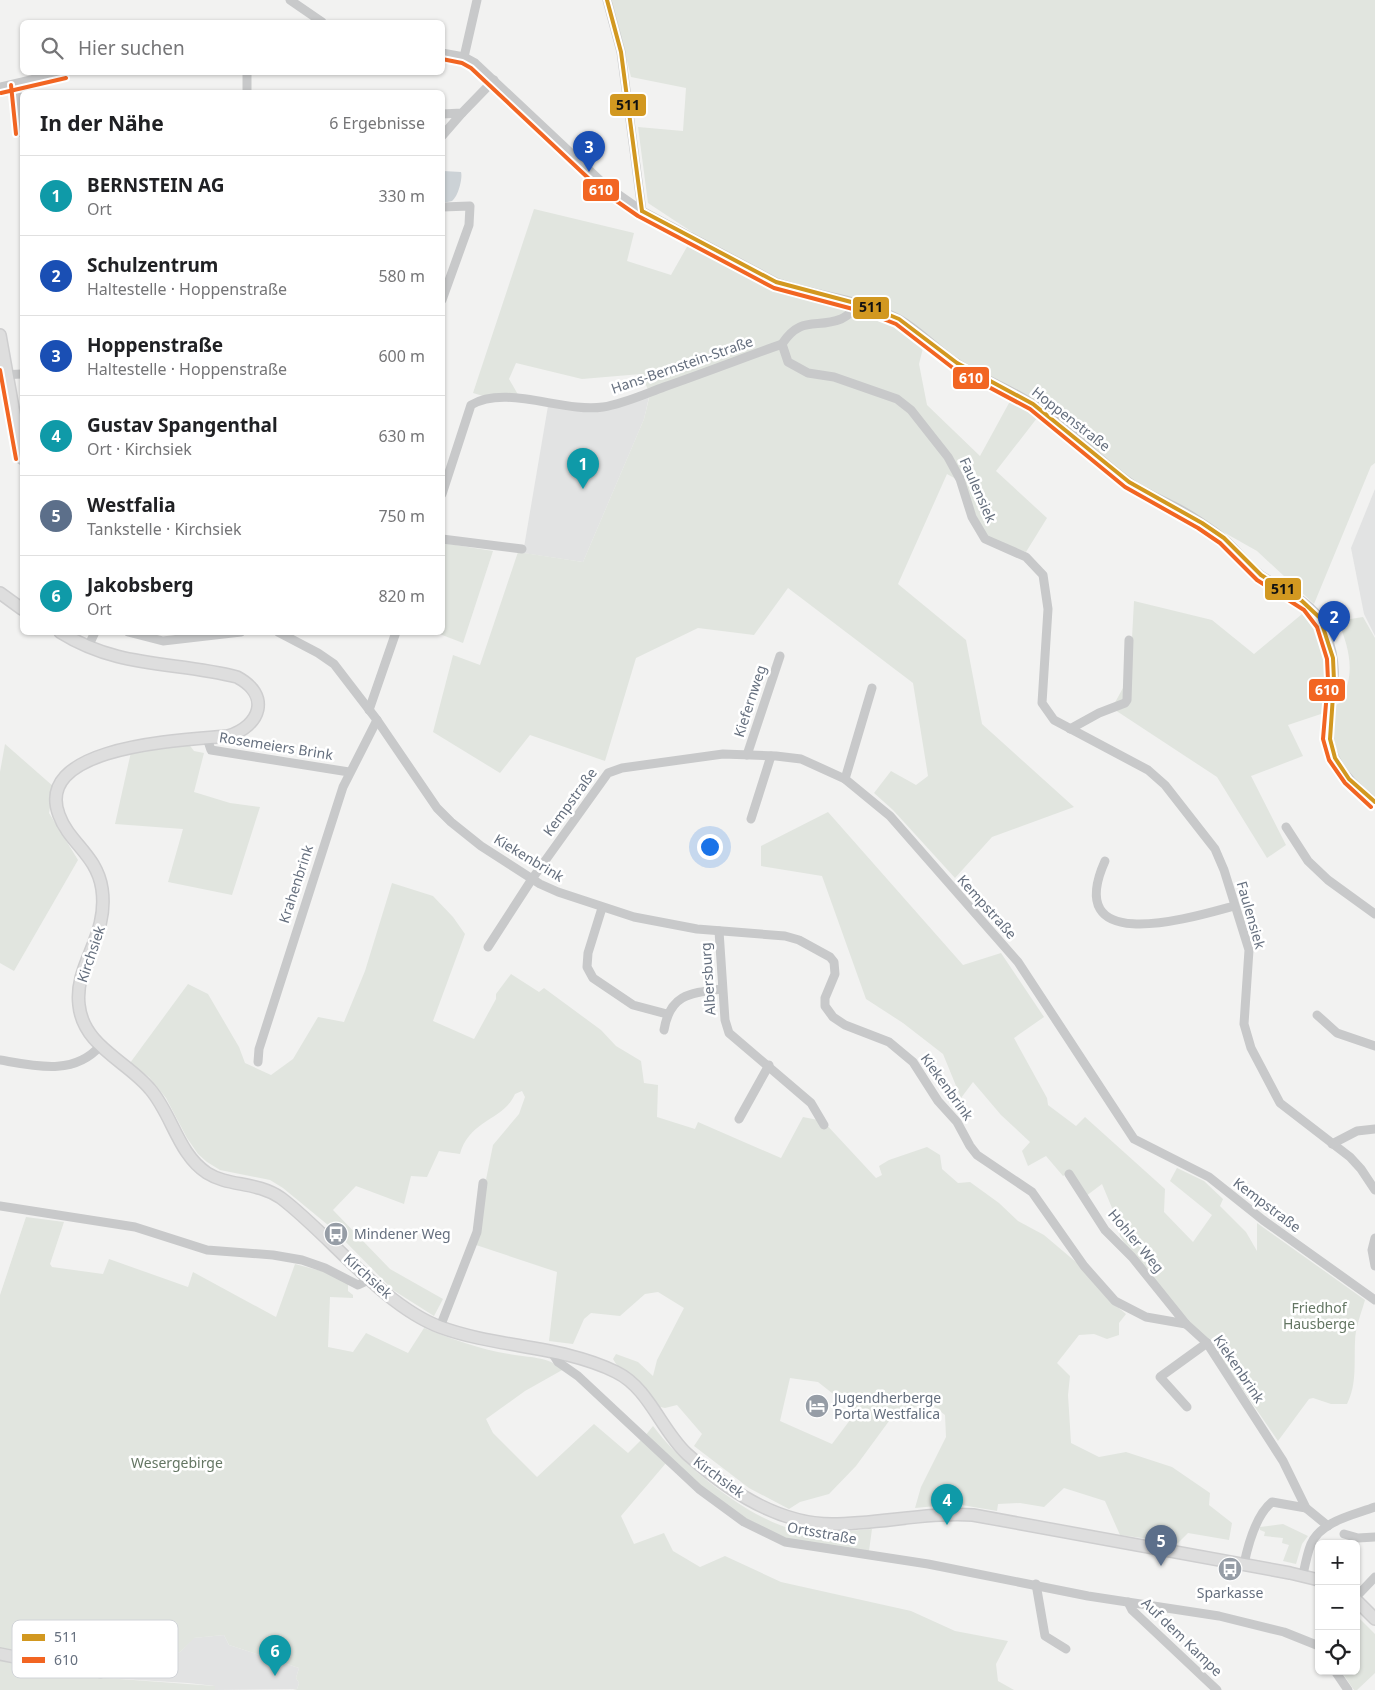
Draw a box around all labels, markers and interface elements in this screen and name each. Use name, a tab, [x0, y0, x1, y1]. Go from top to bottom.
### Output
search box	[20, 20, 445, 75]
icon: search	[38, 34, 66, 62]
text: Hier suchen	[78, 35, 185, 61]
line badge: 511	[609, 93, 647, 117]
text: 511	[616, 95, 640, 114]
text: In der Nähe	[40, 109, 164, 137]
text: 6 Ergebnisse	[329, 112, 425, 134]
pin: 3	[573, 131, 605, 172]
text: BERNSTEIN AG	[87, 172, 225, 198]
line badge: 610	[582, 178, 620, 202]
text: 610	[589, 180, 613, 199]
text: 1	[51, 185, 61, 207]
text: 330 m	[378, 185, 425, 207]
text: Ort	[87, 198, 112, 220]
text: Schulzentrum	[87, 252, 218, 278]
text: 2	[51, 265, 61, 287]
text: 580 m	[378, 265, 425, 287]
text: Haltestelle · Hoppenstraße	[87, 278, 287, 300]
line badge: 511	[852, 296, 890, 320]
text: 511	[859, 297, 883, 316]
street label: Hans-Bernstein-Straße	[608, 331, 755, 398]
text: Hoppenstraße	[87, 332, 223, 358]
text: 3	[51, 345, 61, 367]
text: 600 m	[378, 345, 425, 367]
text: Haltestelle · Hoppenstraße	[87, 358, 287, 380]
line badge: 610	[952, 366, 990, 390]
text: 610	[959, 368, 983, 387]
street label: Hoppenstraße	[1028, 382, 1114, 455]
text: Gustav Spangenthal	[87, 412, 278, 438]
text: 4	[51, 425, 61, 447]
text: 630 m	[378, 425, 425, 447]
text: Ort · Kirchsiek	[87, 438, 192, 460]
pin: 1	[567, 448, 599, 489]
street label: Faulensiek	[956, 454, 1002, 526]
text: Westfalia	[87, 492, 176, 518]
text: 5	[51, 505, 61, 527]
text: 750 m	[378, 505, 425, 527]
text: Tankstelle · Kirchsiek	[87, 518, 242, 540]
text: Jakobsberg	[87, 572, 194, 598]
line badge: 511	[1264, 577, 1302, 601]
text: 511	[1271, 579, 1295, 598]
text: 6	[51, 585, 61, 607]
text: 820 m	[378, 585, 425, 607]
text: Ort	[87, 598, 112, 620]
pin: 2	[1318, 601, 1350, 642]
street label: Kiefernweg	[729, 662, 770, 739]
line badge: 610	[1308, 678, 1346, 702]
text: 610	[1315, 680, 1339, 699]
street label: Rosemeiers Brink	[218, 727, 335, 764]
street label: Kempstraße	[538, 764, 601, 840]
street label: Kiekenbrink	[491, 829, 568, 886]
your location	[697, 834, 723, 860]
street label: Krahenbrink	[274, 842, 317, 925]
street label: Kempstraße	[954, 871, 1021, 943]
street label: Faulensiek	[1233, 879, 1270, 951]
street label: Kirchsiek	[72, 922, 109, 985]
street label: Albersburg	[695, 942, 720, 1016]
street label: Kiekenbrink	[917, 1049, 978, 1124]
street label: Kempstraße	[1230, 1173, 1305, 1236]
street label: Hohler Weg	[1104, 1205, 1169, 1277]
bus stop icon: Mindener Weg	[323, 1221, 349, 1247]
place label: Mindener Weg	[354, 1224, 451, 1243]
street label: Kirchsiek	[340, 1249, 397, 1303]
park label: Friedhof Hausberge	[1283, 1298, 1355, 1333]
street label: Kiekenbrink	[1210, 1331, 1269, 1407]
place label: Jugendherberge Porta Westfalica	[832, 1388, 941, 1423]
hotel icon: Jugendherberge Porta Westfalica	[804, 1393, 830, 1419]
street label: Kirchsiek	[690, 1452, 749, 1502]
park label: Wesergebirge	[131, 1453, 223, 1472]
pin: 4	[931, 1484, 963, 1525]
street label: Ortsstraße	[786, 1517, 858, 1548]
pin: 5	[1145, 1525, 1177, 1566]
map controls	[1315, 1540, 1360, 1675]
button: +	[1315, 1540, 1360, 1585]
bus stop icon: Sparkasse	[1217, 1556, 1243, 1582]
place label: Sparkasse	[1197, 1583, 1263, 1602]
button: −	[1315, 1585, 1360, 1630]
street label: Auf dem Kampe	[1138, 1593, 1227, 1680]
legend	[12, 1620, 178, 1678]
text: 511	[54, 1627, 78, 1646]
button: locate	[1315, 1630, 1360, 1675]
pin: 6	[259, 1635, 291, 1676]
text: 610	[54, 1650, 78, 1669]

